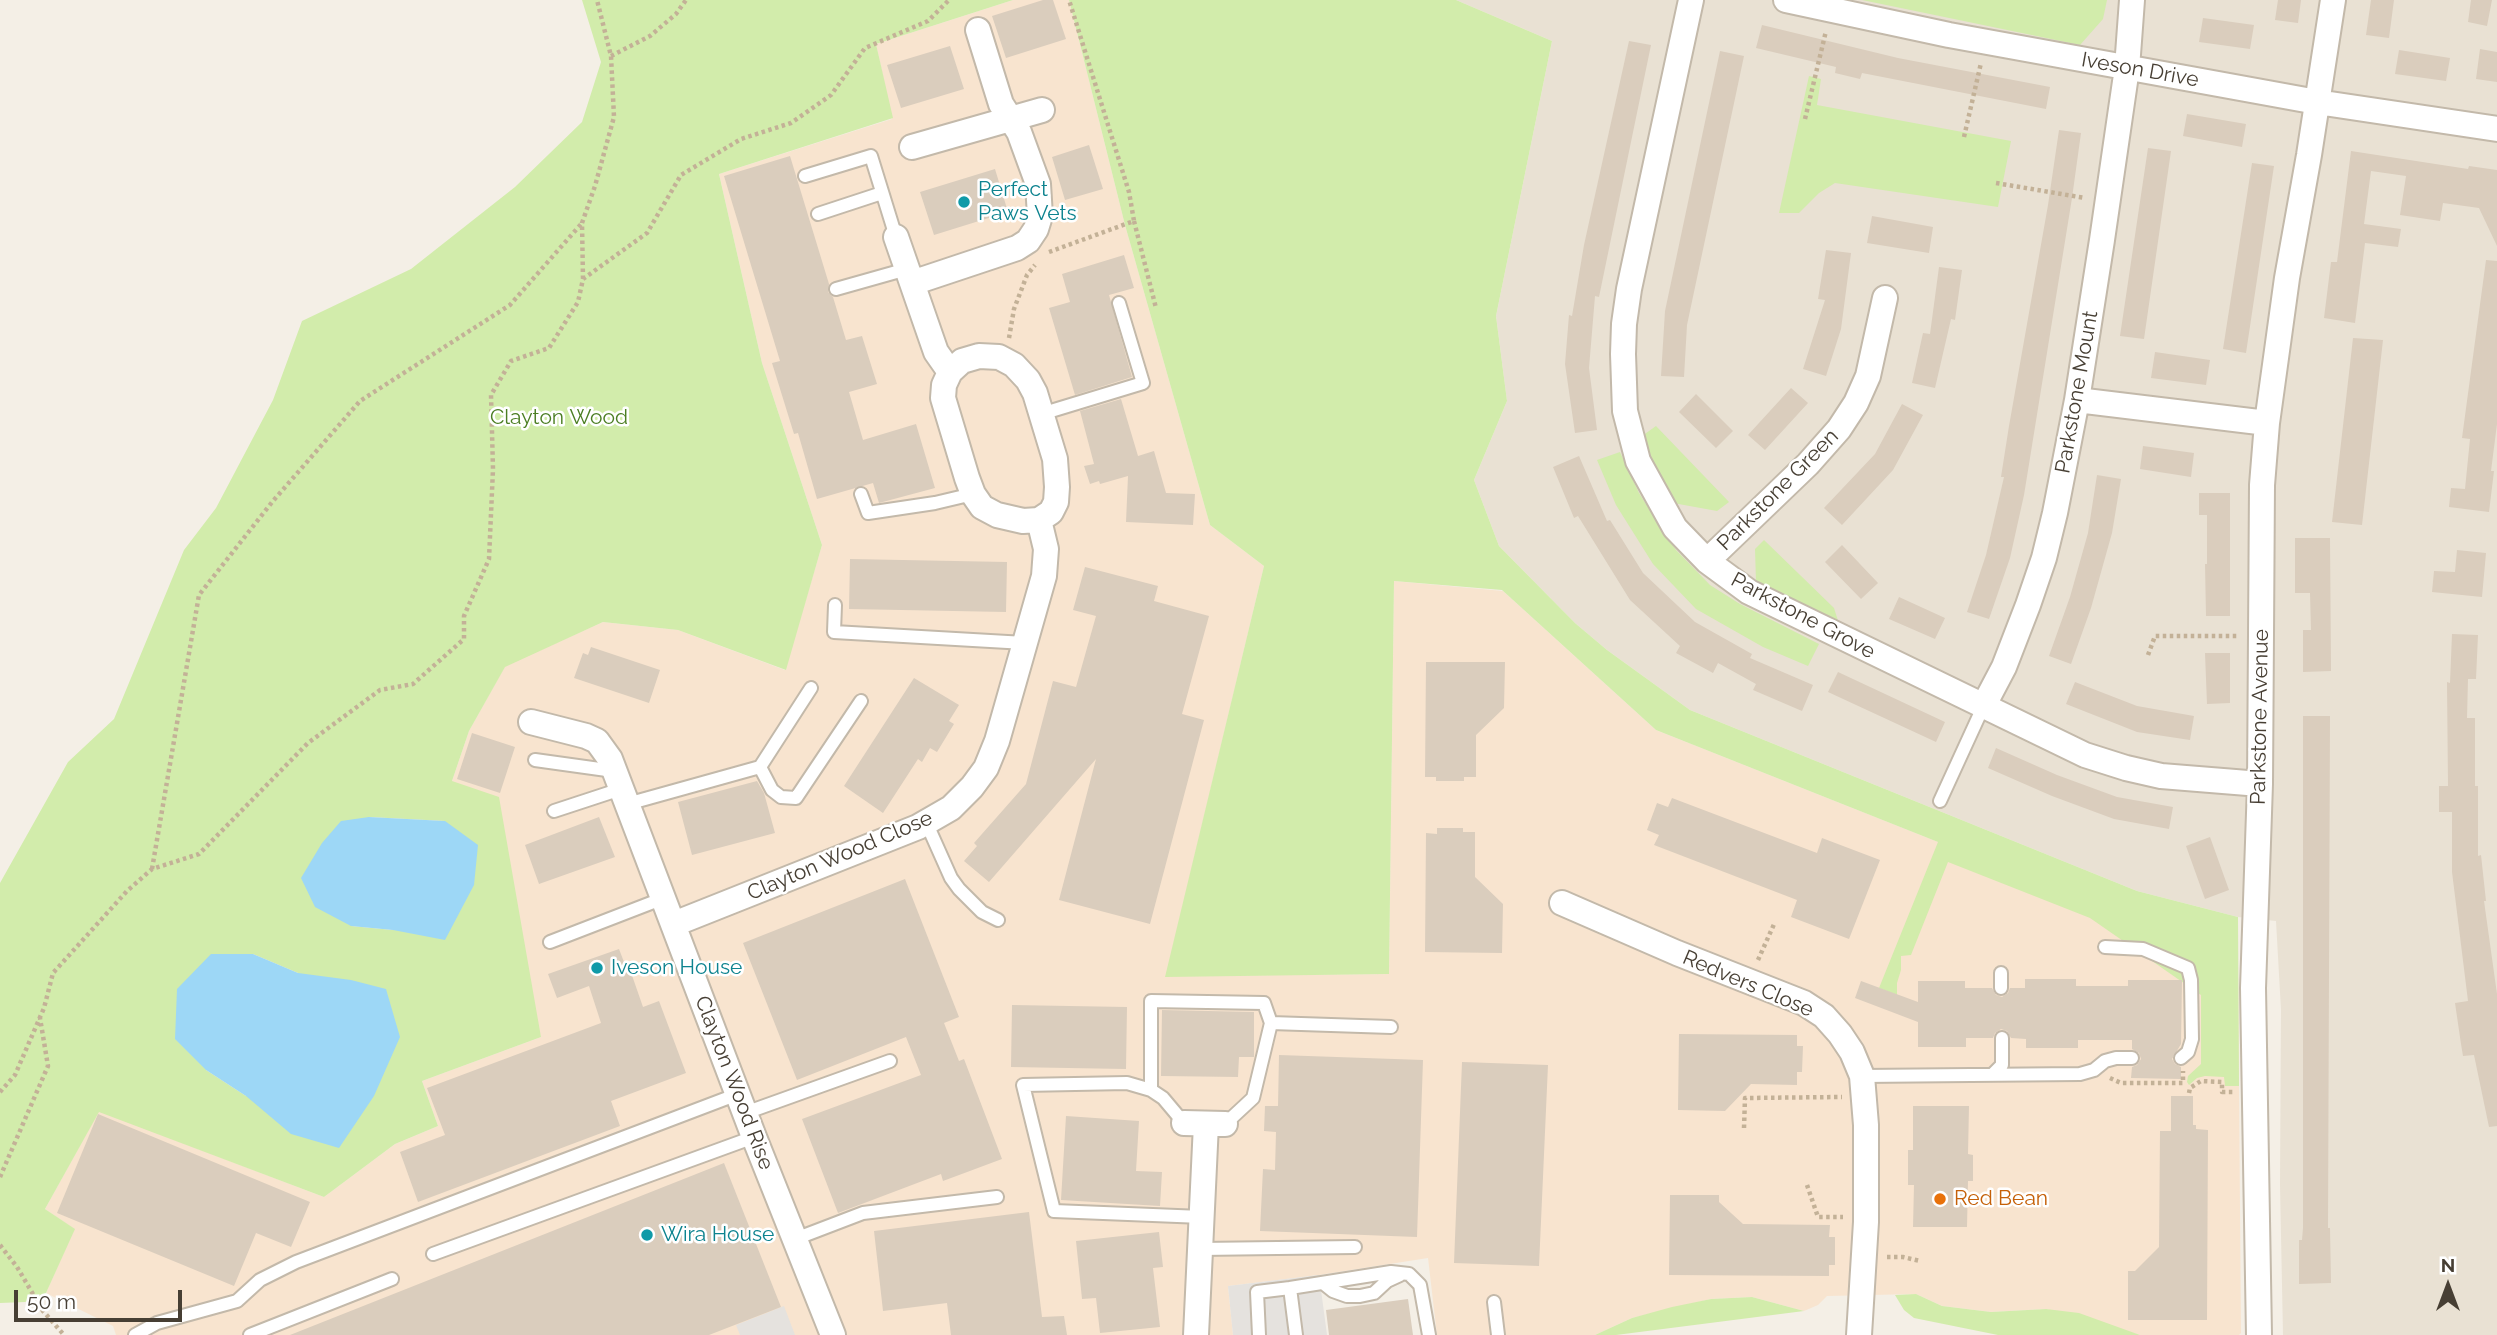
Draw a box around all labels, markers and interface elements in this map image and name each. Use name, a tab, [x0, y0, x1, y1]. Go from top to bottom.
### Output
street label: Iveson Drive	[2079, 47, 2201, 93]
place label: Perfect Paws Vets	[978, 177, 1077, 227]
marker: Perfect Paws Vets	[956, 194, 972, 210]
street label: Parkstone Mount	[2050, 309, 2104, 475]
park label: Clayton Wood	[490, 405, 628, 431]
street label: Parkstone Green	[1712, 424, 1844, 556]
street label: Parkstone Grove	[1727, 567, 1879, 665]
street label: Parkstone Avenue	[2246, 629, 2274, 805]
street label: Clayton Wood Close	[744, 806, 936, 906]
street label: Redvers Close	[1679, 945, 1817, 1023]
place label: Iveson House	[611, 955, 742, 981]
marker: Iveson House	[589, 960, 605, 976]
street label: Clayton Wood Rise	[689, 993, 779, 1173]
place label: Red Bean	[1954, 1186, 2048, 1212]
marker: Red Bean	[1932, 1191, 1948, 1207]
place label: Wira House	[661, 1222, 774, 1248]
marker: Wira House	[639, 1227, 655, 1243]
north arrow	[2413, 1251, 2483, 1321]
text: N	[2441, 1254, 2455, 1276]
scale bar	[18, 1276, 186, 1320]
text: 50 m	[27, 1289, 76, 1314]

